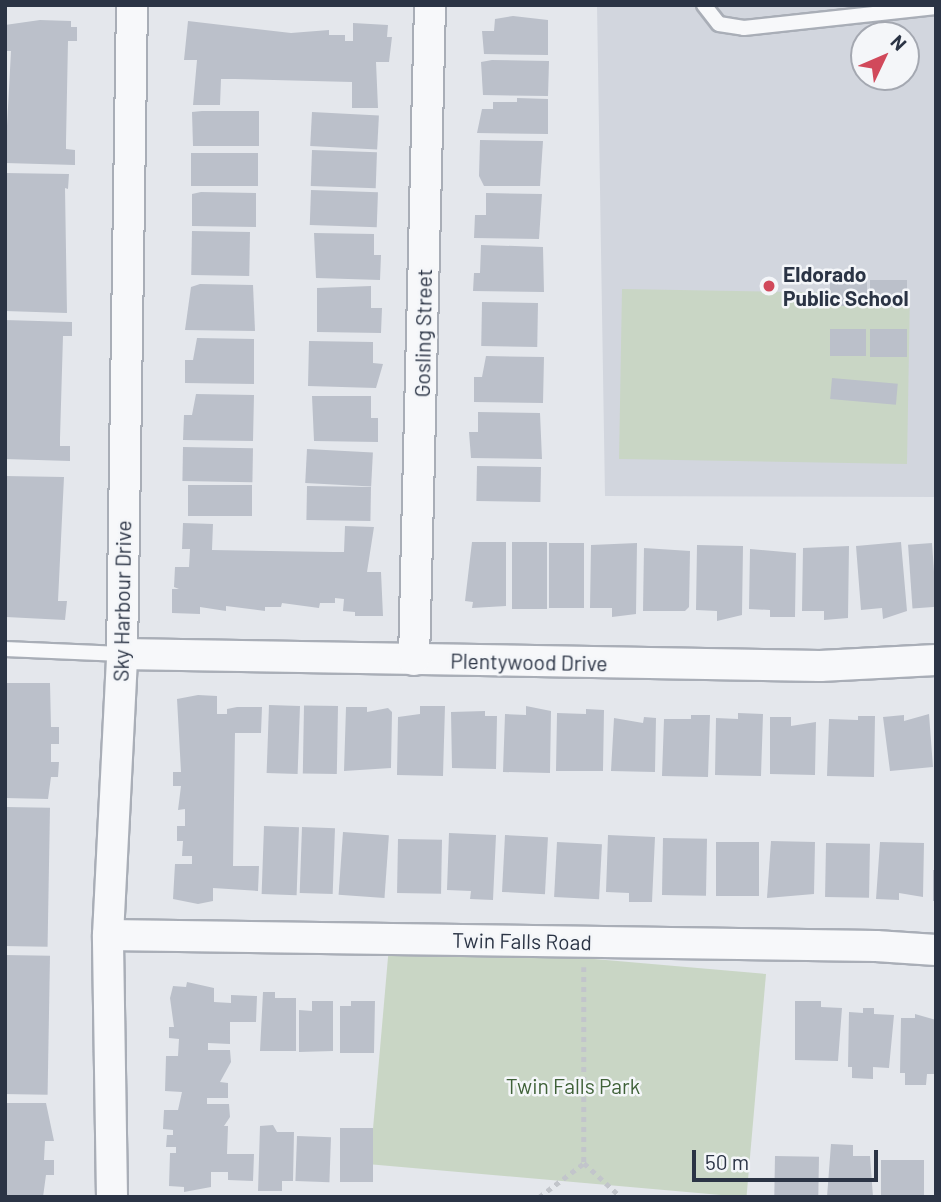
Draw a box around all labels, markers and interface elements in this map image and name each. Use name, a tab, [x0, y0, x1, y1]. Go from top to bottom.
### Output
north arrow	[850, 21, 920, 91]
text: N	[886, 30, 912, 55]
place label: Eldorado Public School	[783, 261, 909, 311]
street label: Gosling Street	[409, 268, 437, 398]
marker: Eldorado Public School	[761, 278, 777, 294]
street label: Sky Harbour Drive	[108, 520, 136, 682]
street label: Plentywood Drive	[450, 648, 608, 676]
street label: Twin Falls Road	[452, 927, 592, 955]
park label: Twin Falls Park	[506, 1073, 640, 1099]
scale bar	[696, 1136, 881, 1180]
text: 50 m	[705, 1149, 749, 1174]

